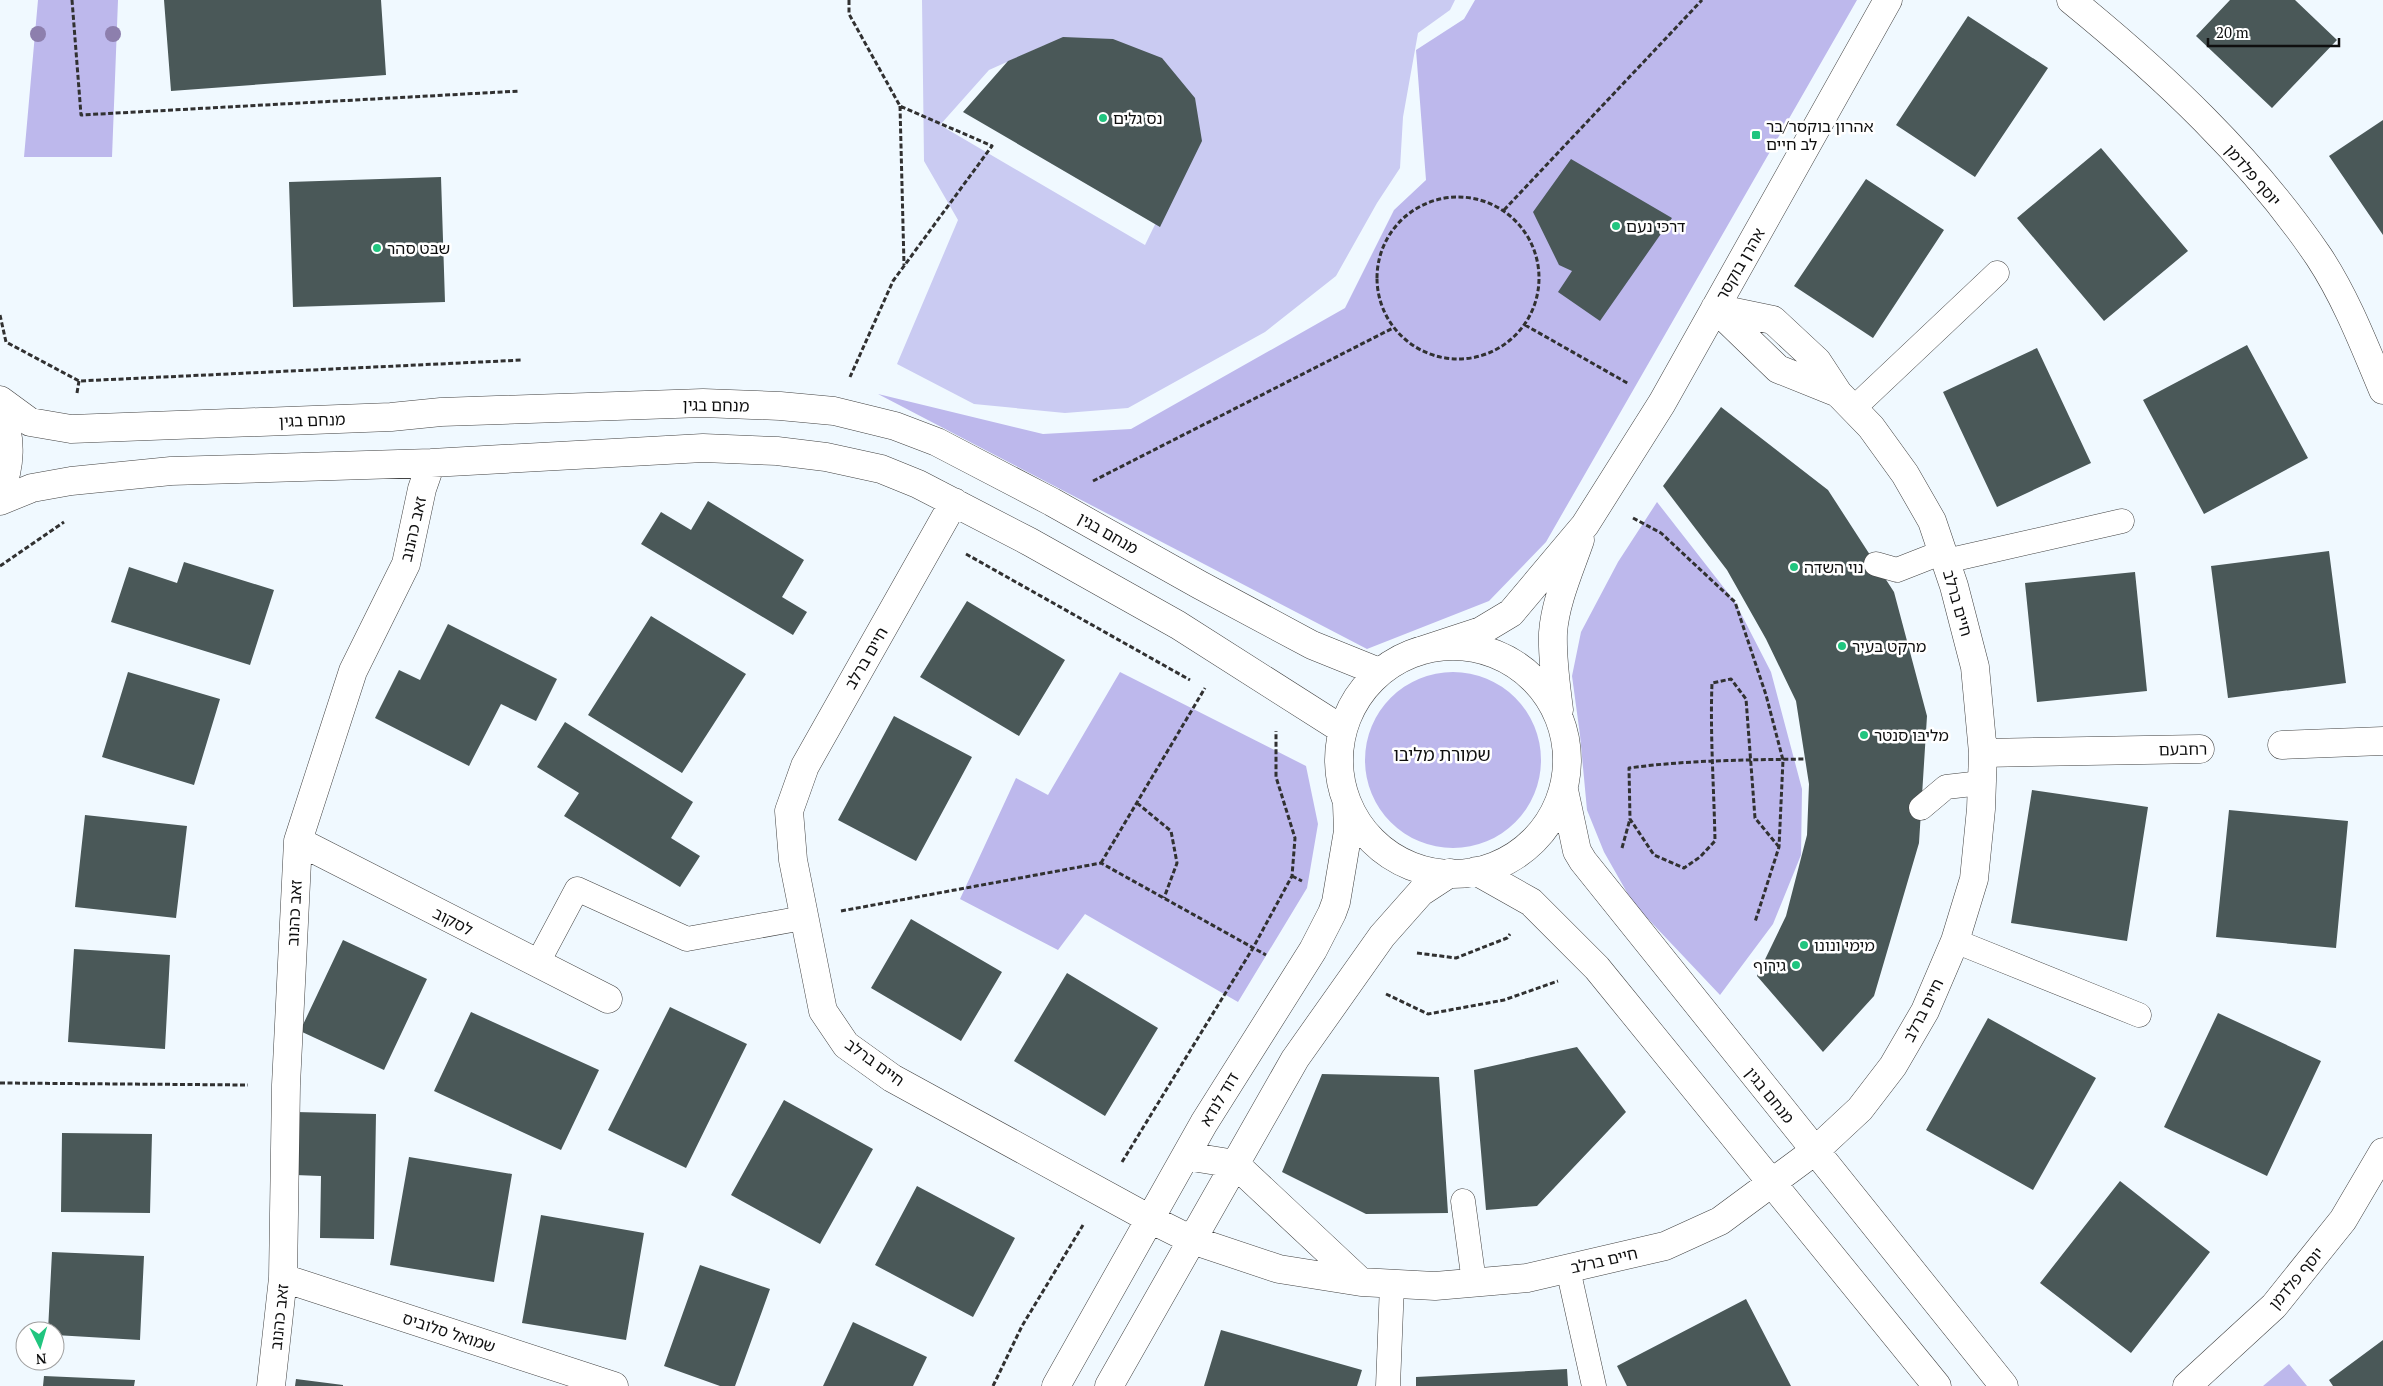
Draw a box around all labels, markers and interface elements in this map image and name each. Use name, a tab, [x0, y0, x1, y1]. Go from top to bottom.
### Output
scale bar	[2208, 15, 2339, 47]
text: 20 m	[2216, 22, 2249, 42]
place label: נס גלים	[1113, 107, 1163, 129]
marker: נס גלים	[1097, 112, 1109, 124]
place label: אהרון בוקסר/בר לב חיים	[1766, 115, 1874, 155]
marker: אהרון בוקסר/בר לב חיים	[1750, 129, 1762, 141]
street label: יוסף פלדמן	[2220, 139, 2286, 211]
place label: דרכי נעם	[1626, 215, 1686, 237]
marker: דרכי נעם	[1610, 220, 1622, 232]
street label: אהרן בוקסר	[1710, 224, 1770, 304]
place label: שבט סהר	[387, 237, 450, 259]
marker: שבט סהר	[371, 242, 383, 254]
street label: מנחם בגין	[682, 393, 750, 417]
street label: מנחם בגין	[278, 408, 346, 432]
street label: זאב כהנוב	[395, 494, 431, 564]
street label: מנחם בגין	[1074, 507, 1142, 559]
place label: נוי השדה	[1804, 556, 1864, 578]
marker: נוי השדה	[1788, 561, 1800, 573]
street label: חיים ברלב	[1938, 567, 1978, 639]
street label: חיים ברלב	[839, 623, 893, 693]
place label: מרקט בעיר	[1852, 635, 1926, 657]
marker: מרקט בעיר	[1836, 640, 1848, 652]
place label: מליבו סנטר	[1874, 724, 1949, 746]
marker: מליבו סנטר	[1858, 729, 1870, 741]
street label: רחבעם	[2159, 738, 2207, 760]
district label: שמורת מליבו	[1393, 742, 1491, 766]
street label: זאב כהנוב	[281, 879, 307, 947]
street label: לסקוב	[429, 902, 477, 940]
place label: מימי ונונו	[1814, 934, 1875, 956]
marker: מימי ונונו	[1798, 939, 1810, 951]
place label: גירוף	[1753, 954, 1786, 976]
marker: גירוף	[1790, 959, 1802, 971]
street label: חיים ברלב	[1898, 975, 1948, 1045]
street label: חיים ברלב	[841, 1033, 909, 1091]
street label: מנחם בגין	[1740, 1062, 1800, 1128]
street label: דוד לנדא	[1194, 1068, 1244, 1130]
street label: חיים ברלב	[1568, 1242, 1640, 1278]
street label: יוסף פלדמן	[2263, 1242, 2329, 1314]
street label: זאב כהנוב	[265, 1283, 293, 1351]
street label: שמואל סלוביס	[400, 1307, 498, 1357]
north arrow	[15, 1321, 65, 1371]
text: N	[35, 1350, 47, 1369]

